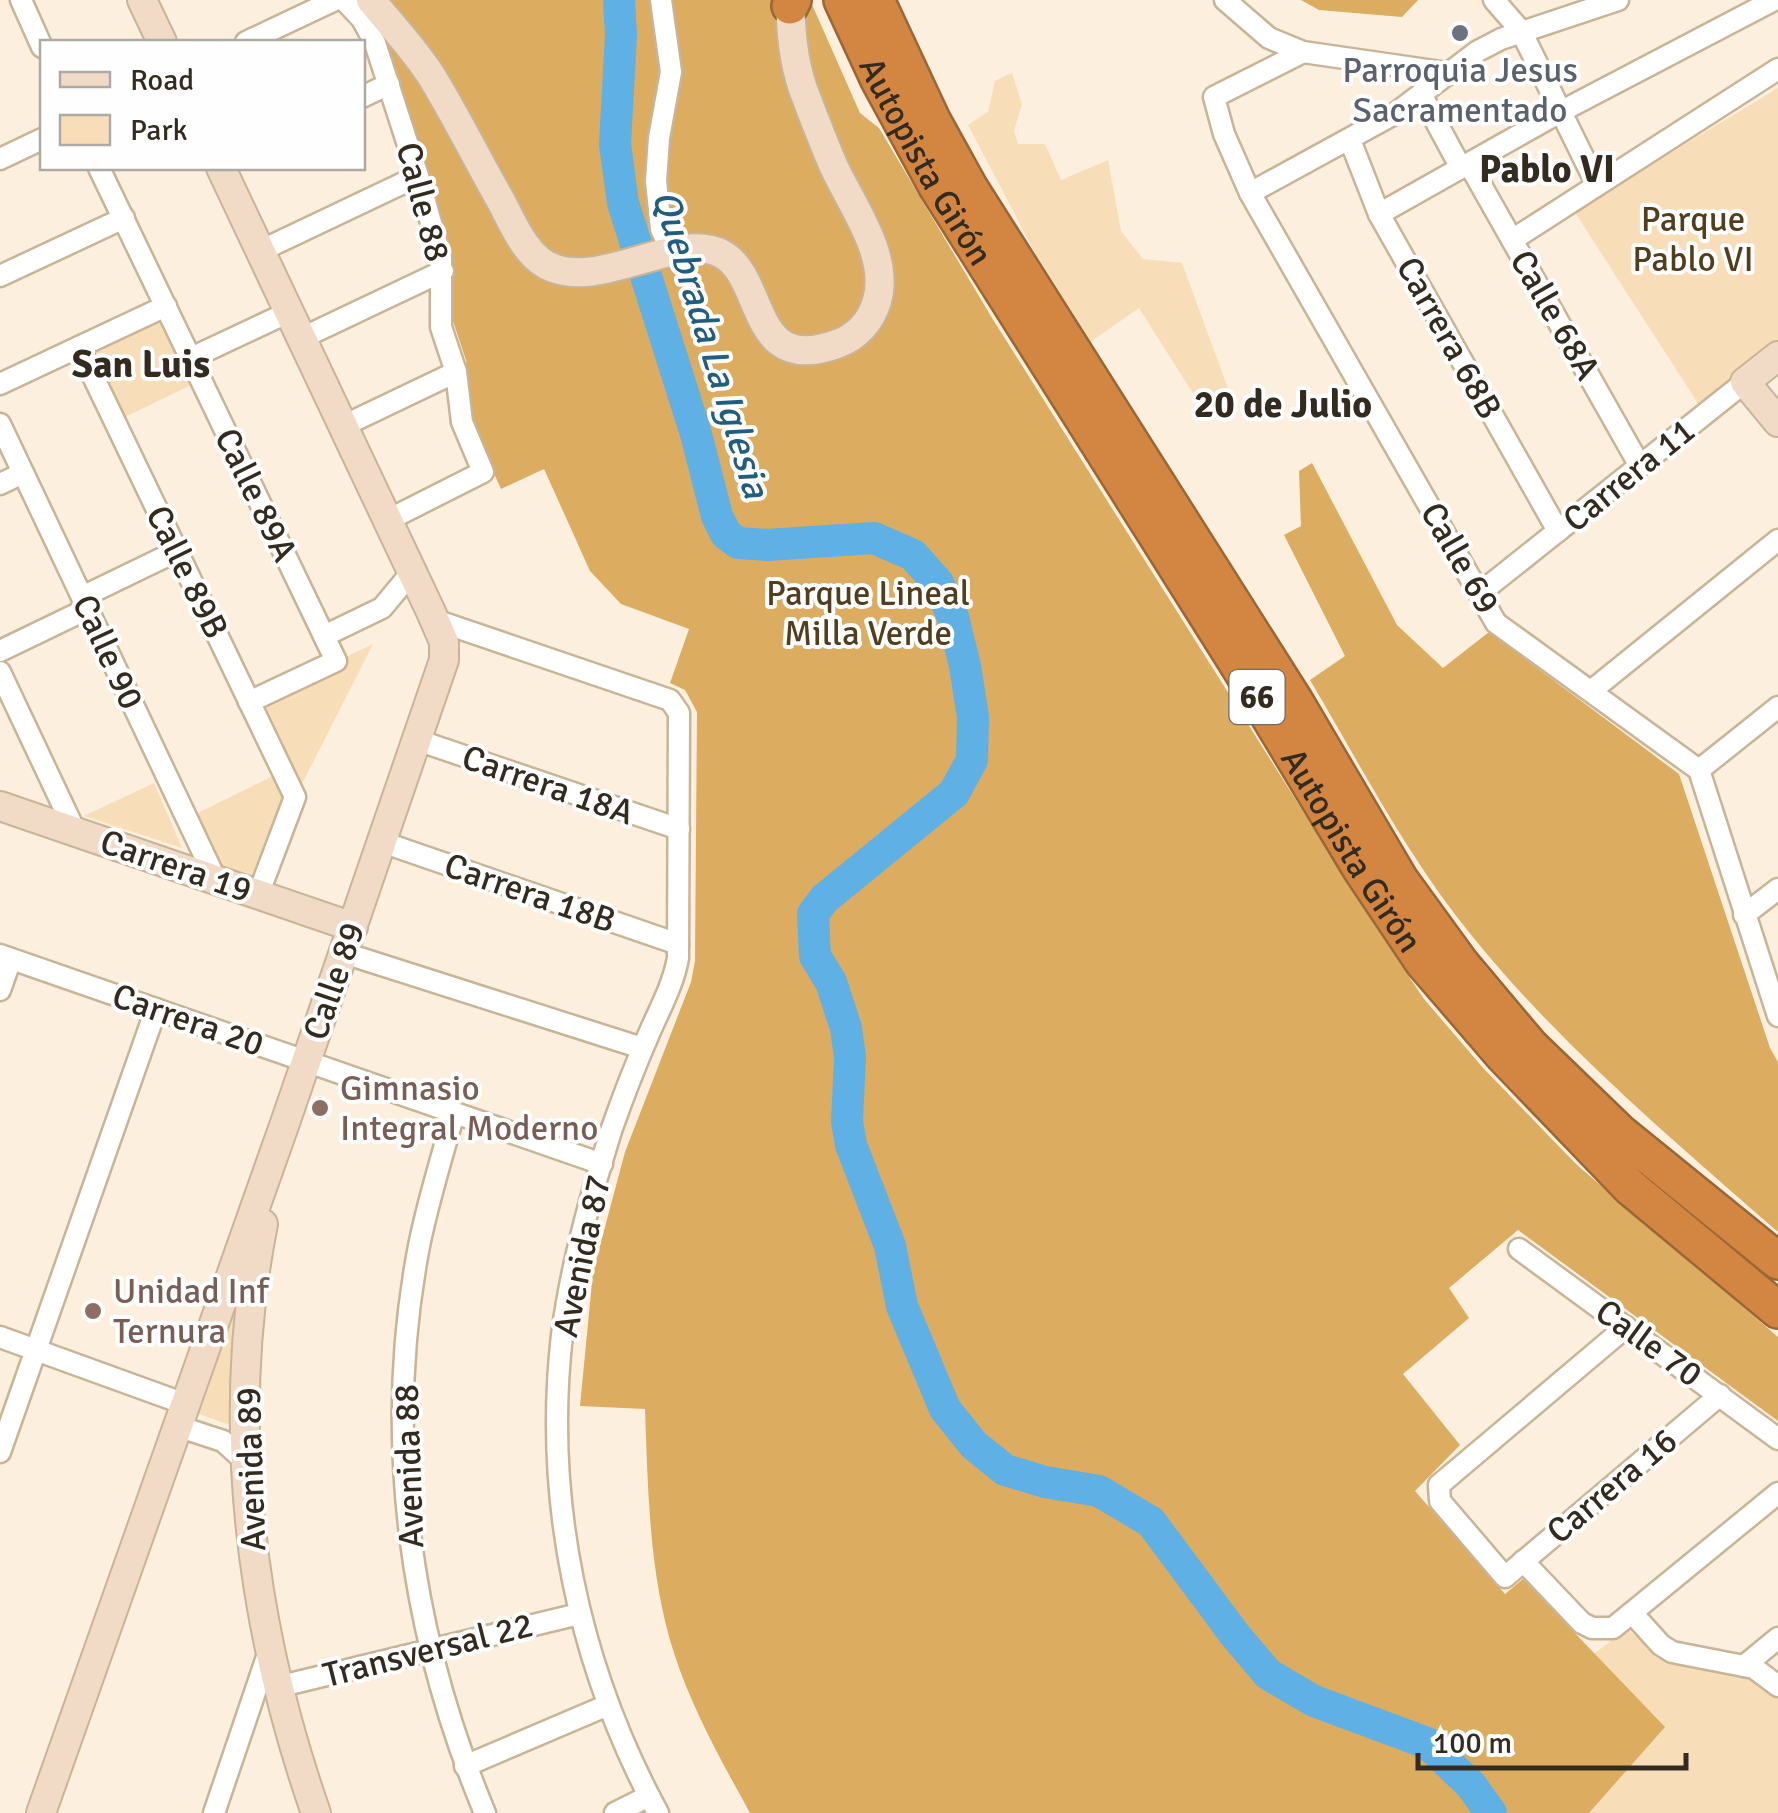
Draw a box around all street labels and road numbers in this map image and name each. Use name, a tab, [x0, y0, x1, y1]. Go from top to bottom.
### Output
street label: Autopista Girón	[850, 50, 1003, 273]
street label: Calle 88	[387, 138, 459, 266]
street label: Calle 68A	[1501, 242, 1609, 388]
street label: Carrera 68B	[1387, 250, 1511, 426]
street label: Carrera 11	[1554, 409, 1704, 541]
street label: Calle 89A	[205, 421, 307, 569]
street label: Calle 69	[1411, 495, 1509, 621]
street label: Calle 89B	[136, 498, 238, 646]
street label: Calle 90	[63, 588, 153, 716]
road number: 66	[1230, 670, 1284, 724]
street label: Carrera 18A	[457, 736, 639, 834]
street label: Autopista Girón	[1272, 740, 1432, 960]
street label: Carrera 19	[95, 820, 257, 912]
street label: Carrera 18B	[439, 844, 621, 942]
street label: Calle 89	[294, 917, 374, 1045]
street label: Carrera 20	[107, 974, 269, 1066]
street label: Avenida 87	[544, 1171, 620, 1341]
street label: Calle 70	[1587, 1290, 1711, 1396]
street label: Avenida 88	[385, 1383, 433, 1549]
street label: Avenida 89	[227, 1386, 275, 1552]
street label: Carrera 16	[1538, 1419, 1686, 1553]
street label: Transversal 22	[318, 1603, 538, 1697]

